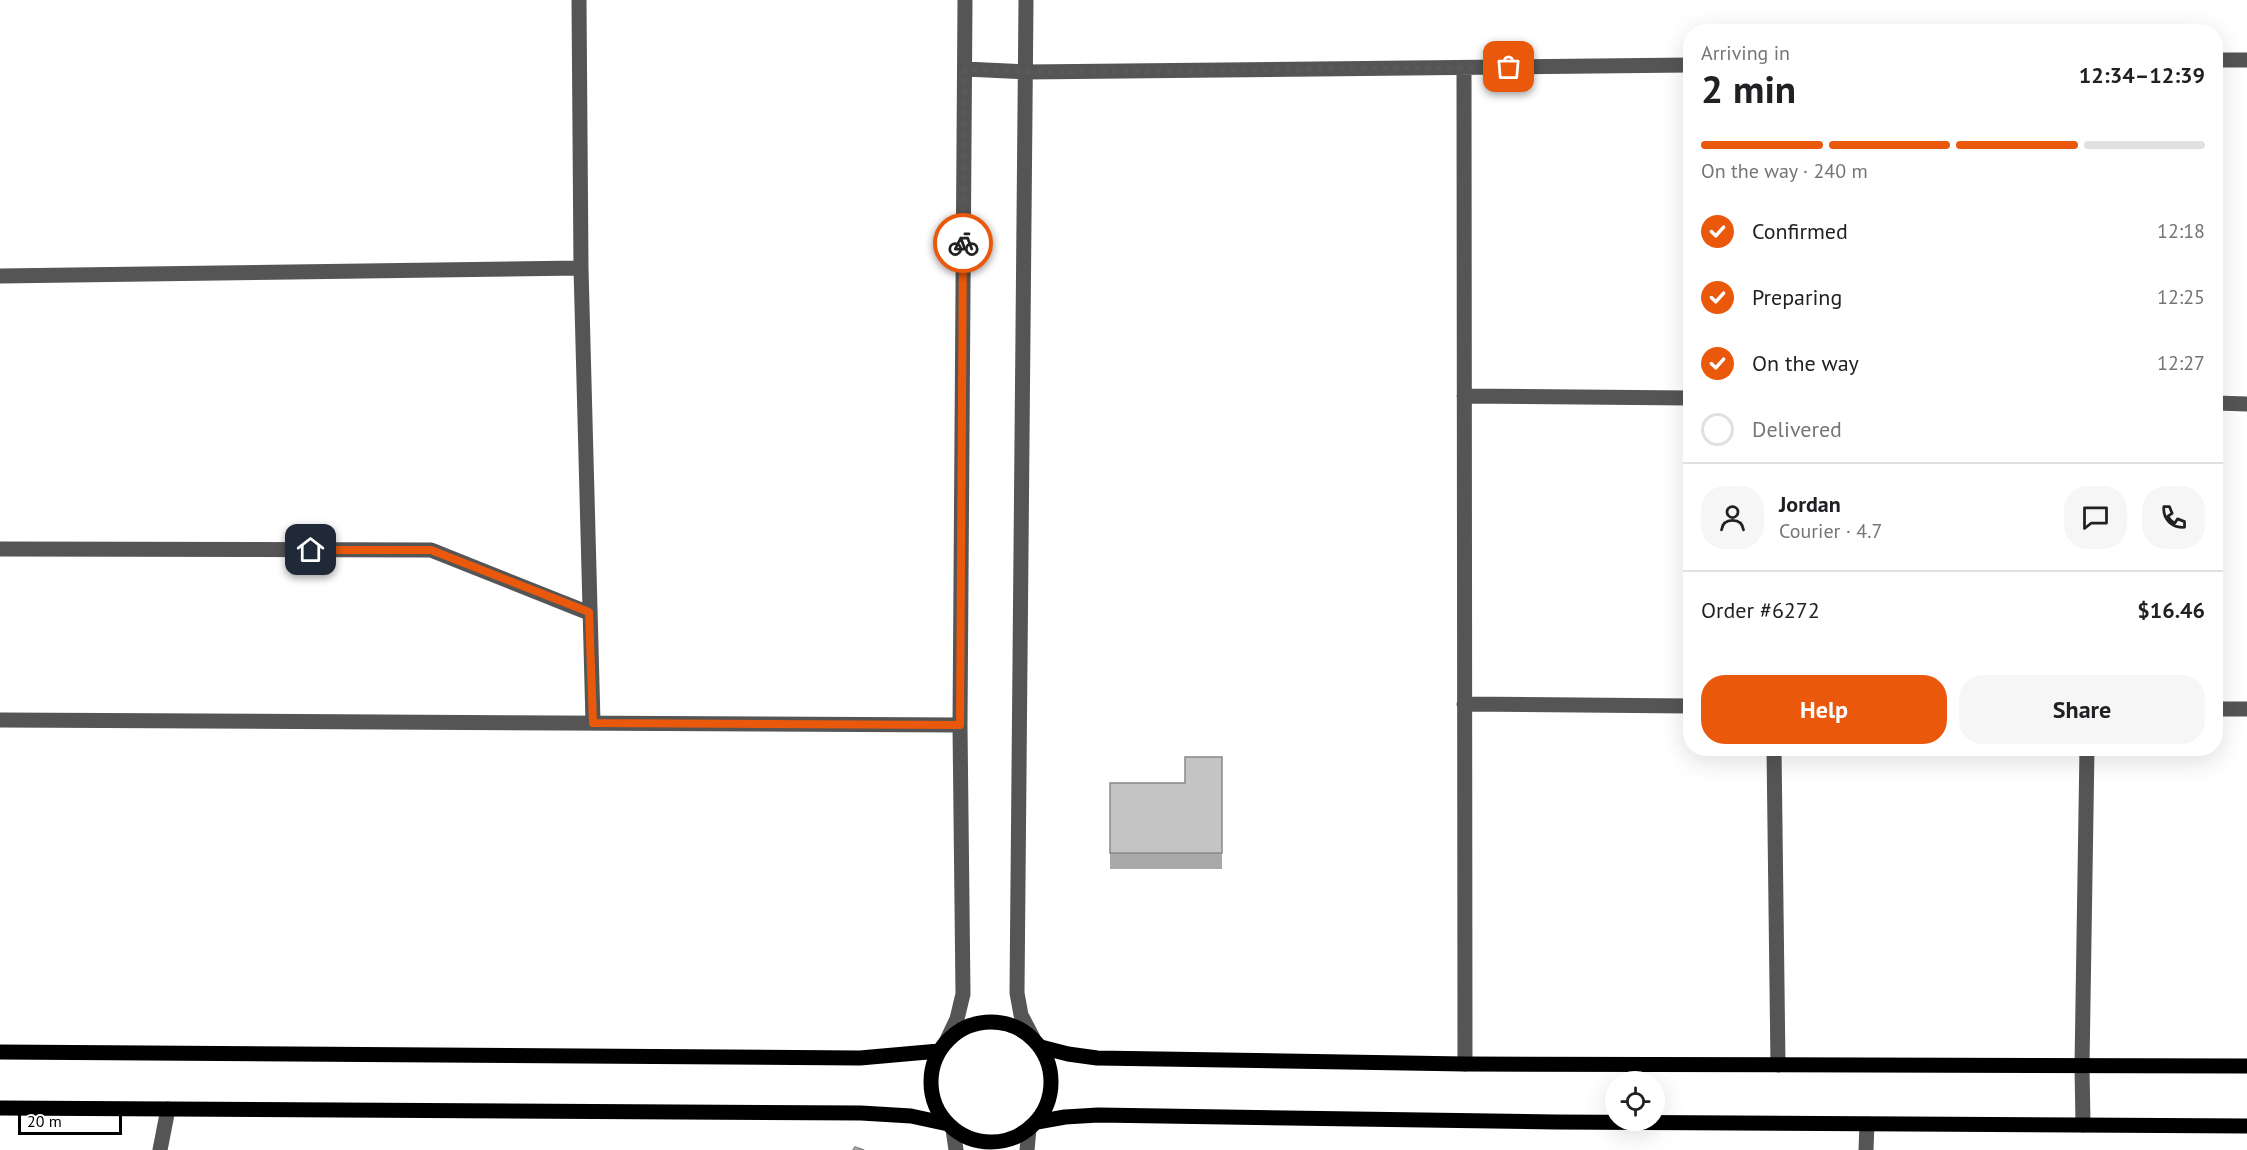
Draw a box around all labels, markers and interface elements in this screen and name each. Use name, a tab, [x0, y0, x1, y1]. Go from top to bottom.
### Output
text: Arriving in	[1701, 40, 1790, 66]
pin	[1483, 41, 1534, 92]
icon: bag	[1492, 50, 1525, 83]
text: 12:34–12:39	[2079, 61, 2205, 89]
text: 2 min	[1701, 63, 1796, 114]
text: On the way · 240 m	[1701, 158, 1868, 184]
courier	[933, 213, 993, 273]
icon: check	[1701, 215, 1734, 248]
text: Confirmed	[1752, 217, 1848, 245]
text: 12:18	[2157, 218, 2205, 244]
icon: bike	[947, 227, 980, 260]
icon: check	[1701, 281, 1734, 314]
text: Preparing	[1752, 283, 1842, 311]
text: 12:25	[2157, 284, 2205, 310]
icon: check	[1701, 347, 1734, 380]
text: On the way	[1752, 349, 1859, 377]
text: 12:27	[2157, 350, 2205, 376]
text: Delivered	[1752, 415, 1842, 443]
button: person	[1701, 486, 1764, 549]
button: chat	[2064, 486, 2127, 549]
button: phone	[2142, 486, 2205, 549]
text: Jordan	[1779, 490, 1841, 518]
text: Courier · 4.7	[1779, 518, 1882, 544]
pin	[285, 524, 336, 575]
icon: home	[294, 533, 327, 566]
text: Order #6272	[1701, 596, 1820, 624]
text: $16.46	[2137, 596, 2205, 624]
button: Help	[1701, 675, 1947, 744]
button: Share	[1959, 675, 2205, 744]
map controls	[1605, 1071, 1665, 1131]
button: locate	[1605, 1071, 1665, 1131]
scale bar	[18, 1108, 122, 1136]
text: 20 m	[27, 1111, 62, 1131]

